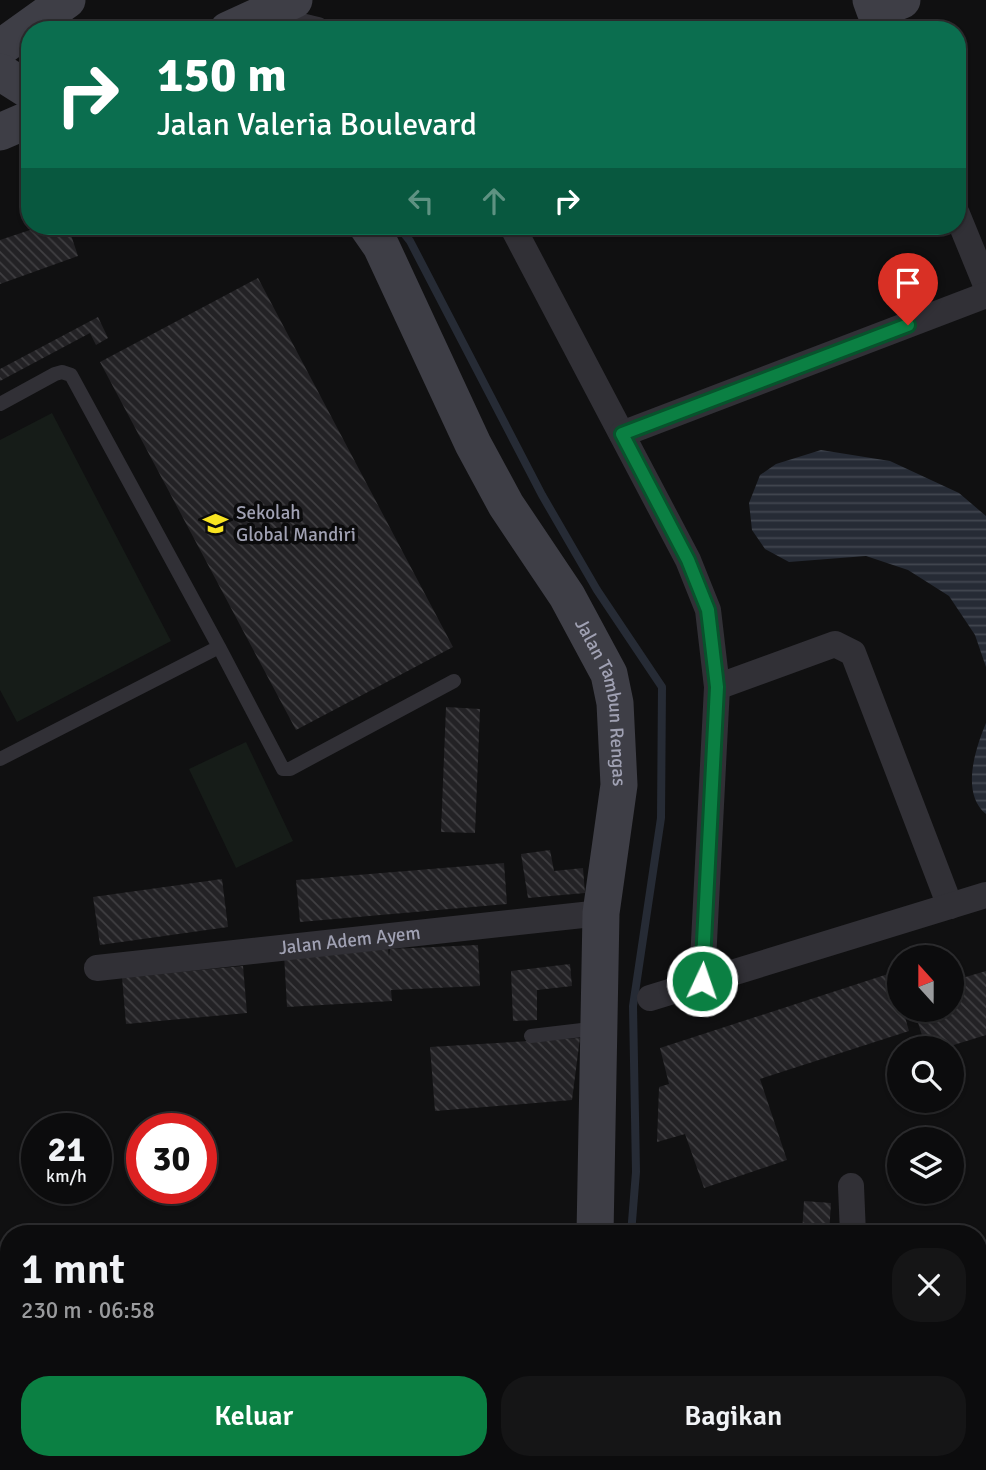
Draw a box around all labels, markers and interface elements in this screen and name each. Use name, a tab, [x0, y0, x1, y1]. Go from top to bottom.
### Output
text: 150 m	[157, 45, 287, 105]
icon: right	[42, 49, 133, 140]
text: Jalan Valeria Boulevard	[157, 105, 477, 144]
icon: left	[402, 182, 440, 220]
icon: ahead	[475, 182, 513, 220]
icon: right	[548, 182, 586, 220]
pin	[878, 253, 938, 325]
icon: arrive	[889, 264, 927, 302]
place label: Sekolah Global Mandiri	[236, 501, 356, 547]
school or university icon: Sekolah Global Mandiri	[202, 510, 230, 538]
street label: Jalan Tambun Rengas	[569, 614, 631, 787]
street label: Jalan Adem Ayem	[277, 921, 422, 960]
position arrow	[665, 944, 739, 1018]
north arrow	[887, 945, 964, 1022]
map controls	[887, 945, 964, 1204]
button: search	[887, 1036, 964, 1113]
speed limit sign: 30	[126, 1113, 217, 1204]
button: layers	[887, 1127, 964, 1204]
text: 21	[48, 1128, 85, 1171]
text: km/h	[46, 1165, 87, 1187]
text: 1 mnt	[21, 1244, 125, 1295]
button: close	[892, 1248, 966, 1322]
text: 230 m · 06:58	[21, 1296, 155, 1325]
button: Keluar	[21, 1376, 487, 1456]
button: Bagikan	[501, 1376, 966, 1456]

